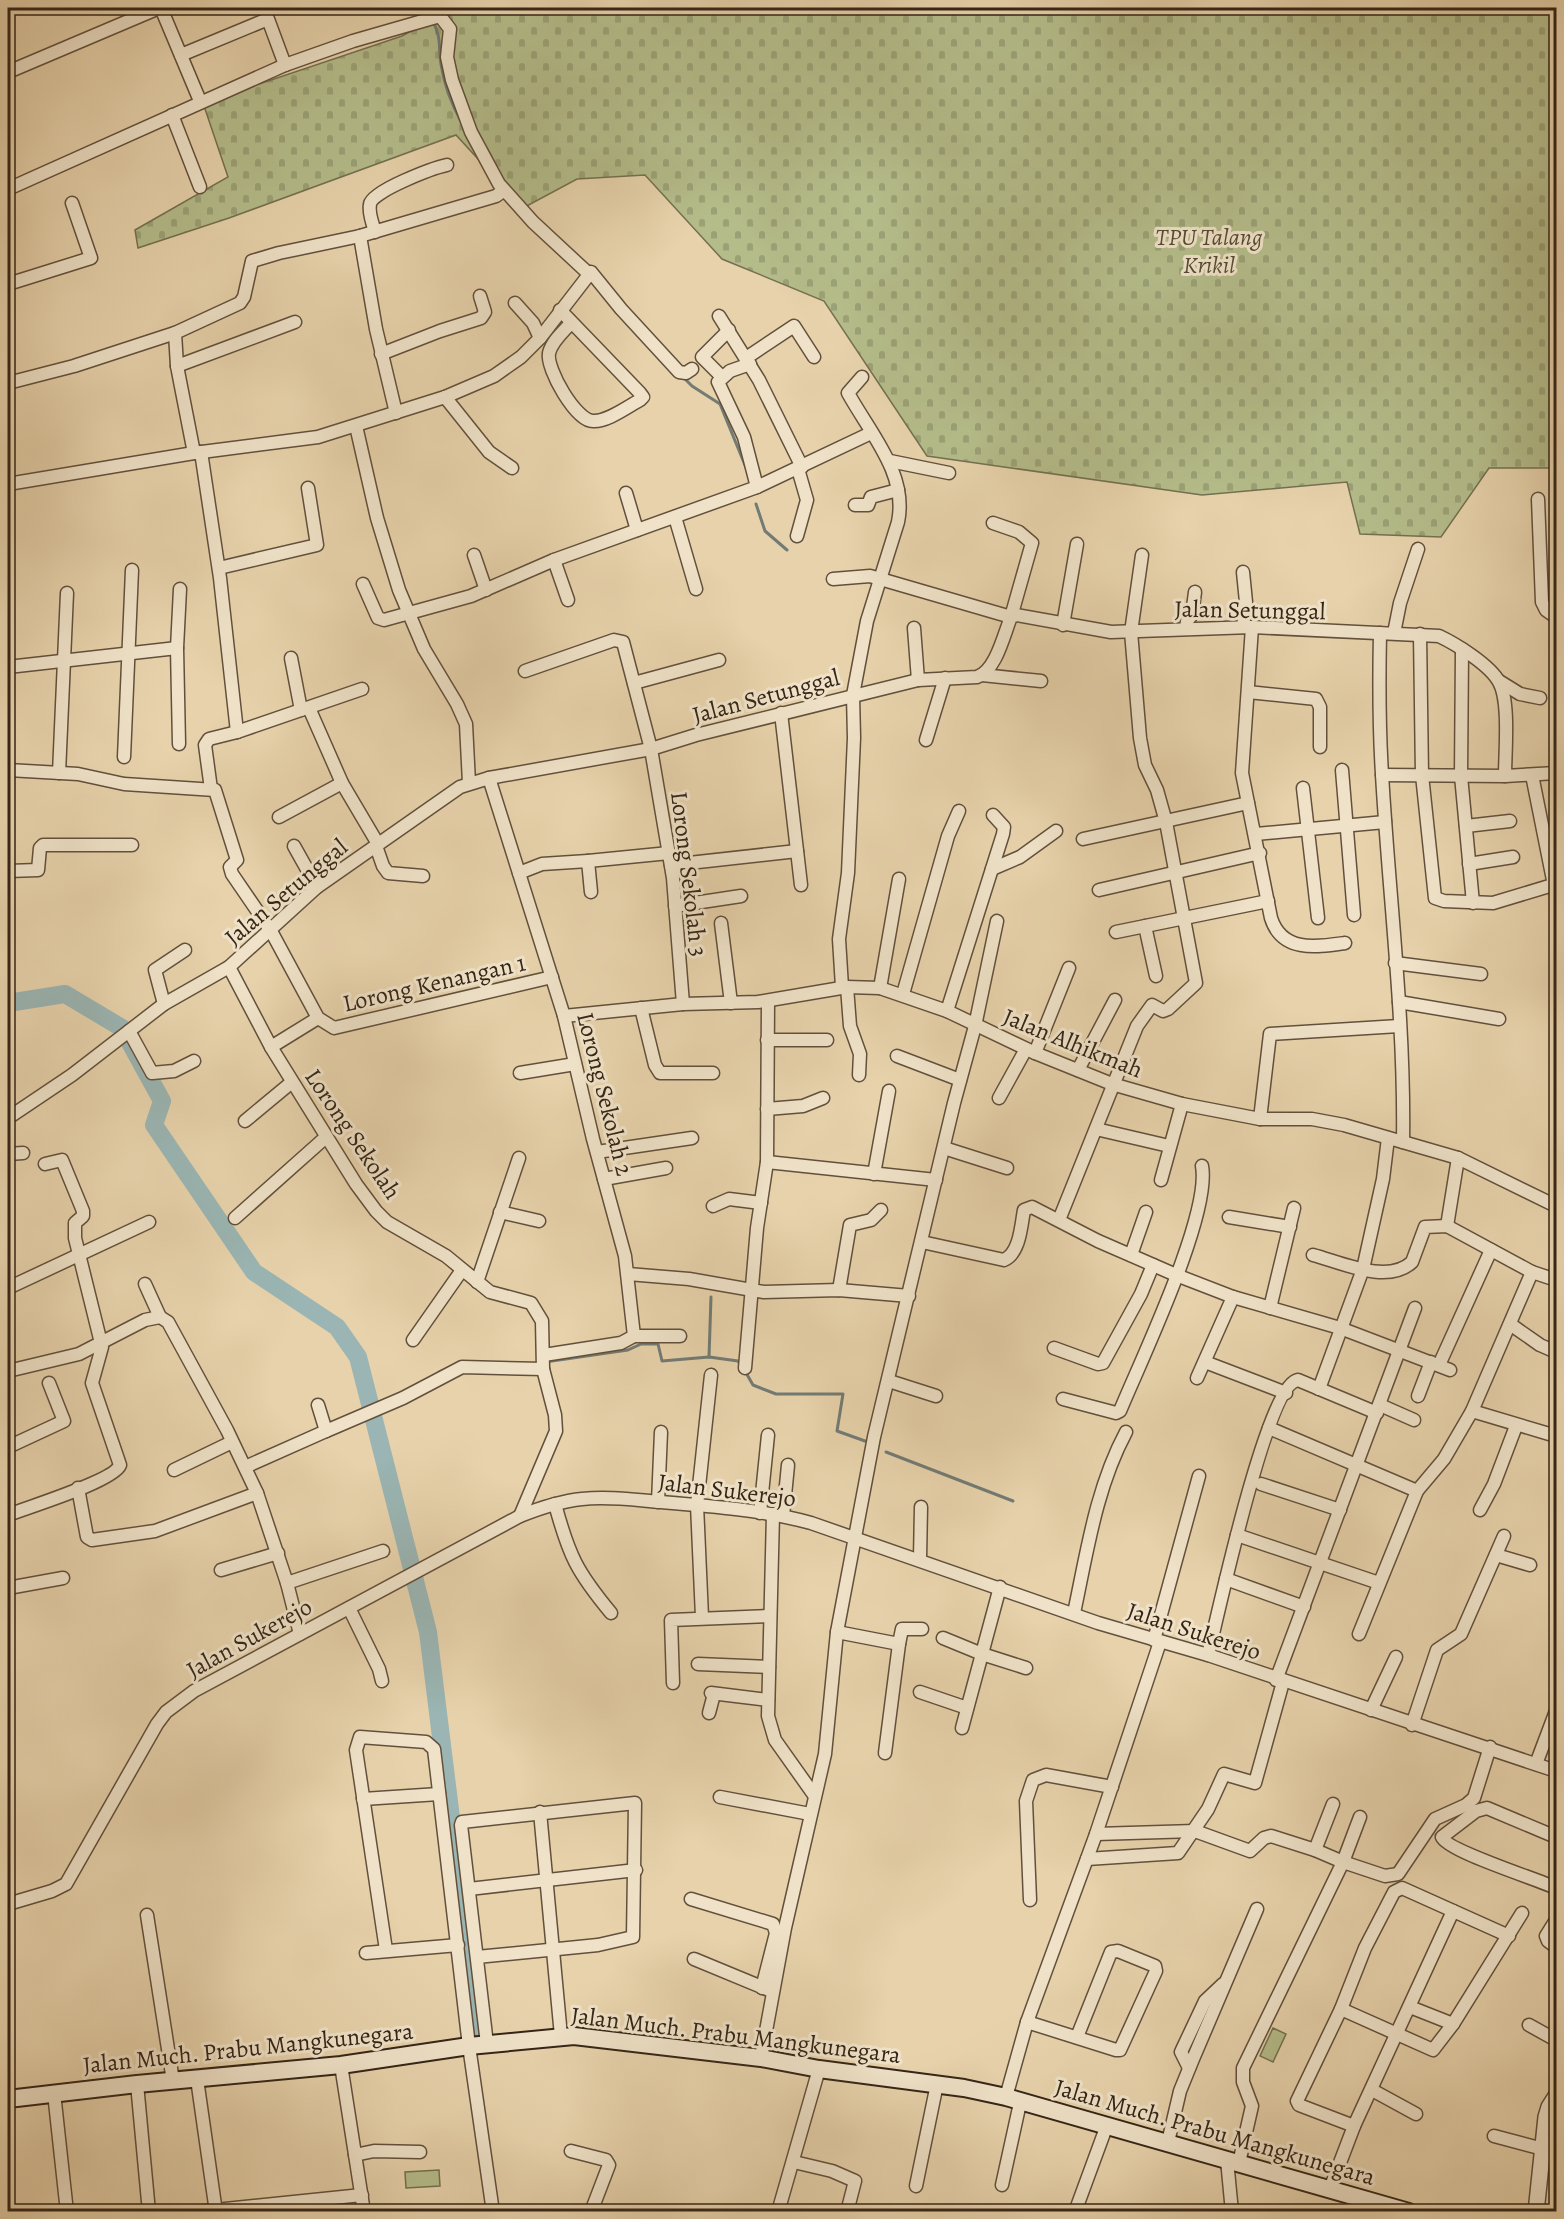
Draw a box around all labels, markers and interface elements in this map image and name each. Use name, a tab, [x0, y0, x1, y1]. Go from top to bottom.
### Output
park label: TPU Talang Krikil	[1156, 221, 1263, 281]
street label: Jalan Setunggal	[1174, 593, 1326, 627]
street label: Jalan Setunggal	[689, 661, 843, 731]
street label: Lorong Sekolah 3	[663, 790, 715, 958]
street label: Jalan Setunggal	[218, 831, 354, 953]
street label: Lorong Kenangan 1	[340, 946, 528, 1020]
street label: Jalan Alhikmah	[998, 1000, 1148, 1086]
street label: Lorong Sekolah 2	[569, 1009, 641, 1179]
street label: Lorong Sekolah	[297, 1062, 409, 1206]
street label: Jalan Sukerejo	[656, 1466, 798, 1514]
street label: Jalan Sukerejo	[181, 1590, 317, 1686]
street label: Jalan Sukerejo	[1123, 1594, 1265, 1668]
street label: Jalan Much. Prabu Mangkunegara	[569, 1999, 903, 2071]
street label: Jalan Much. Prabu Mangkunegara	[81, 2015, 415, 2081]
street label: Jalan Much. Prabu Mangkunegara	[1051, 2071, 1380, 2193]

